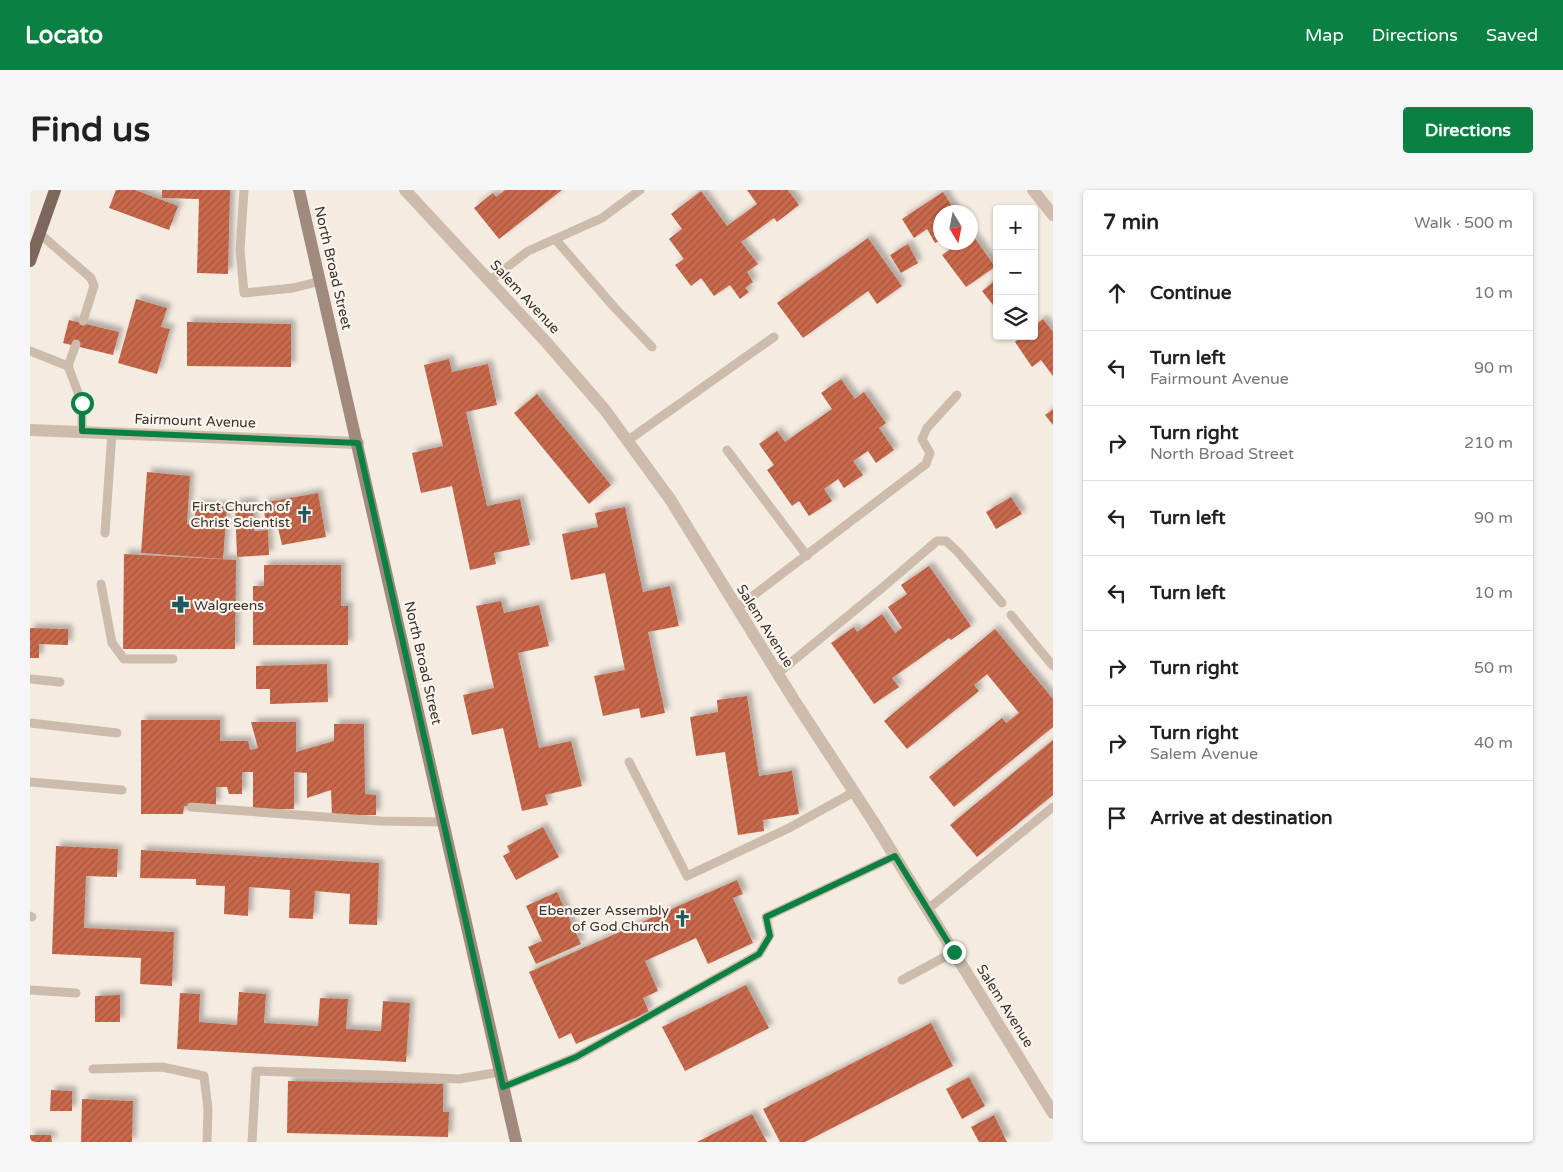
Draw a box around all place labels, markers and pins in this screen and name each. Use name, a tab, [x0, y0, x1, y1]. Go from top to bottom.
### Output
place label: First Church of Christ Scientist	[191, 498, 291, 531]
church icon: First Church of Christ Scientist	[294, 504, 314, 524]
pharmacy icon: Walgreens	[170, 595, 190, 615]
place label: Walgreens	[194, 597, 264, 614]
place label: Ebenezer Assembly of God Church	[538, 902, 669, 935]
church icon: Ebenezer Assembly of God Church	[673, 908, 693, 928]

